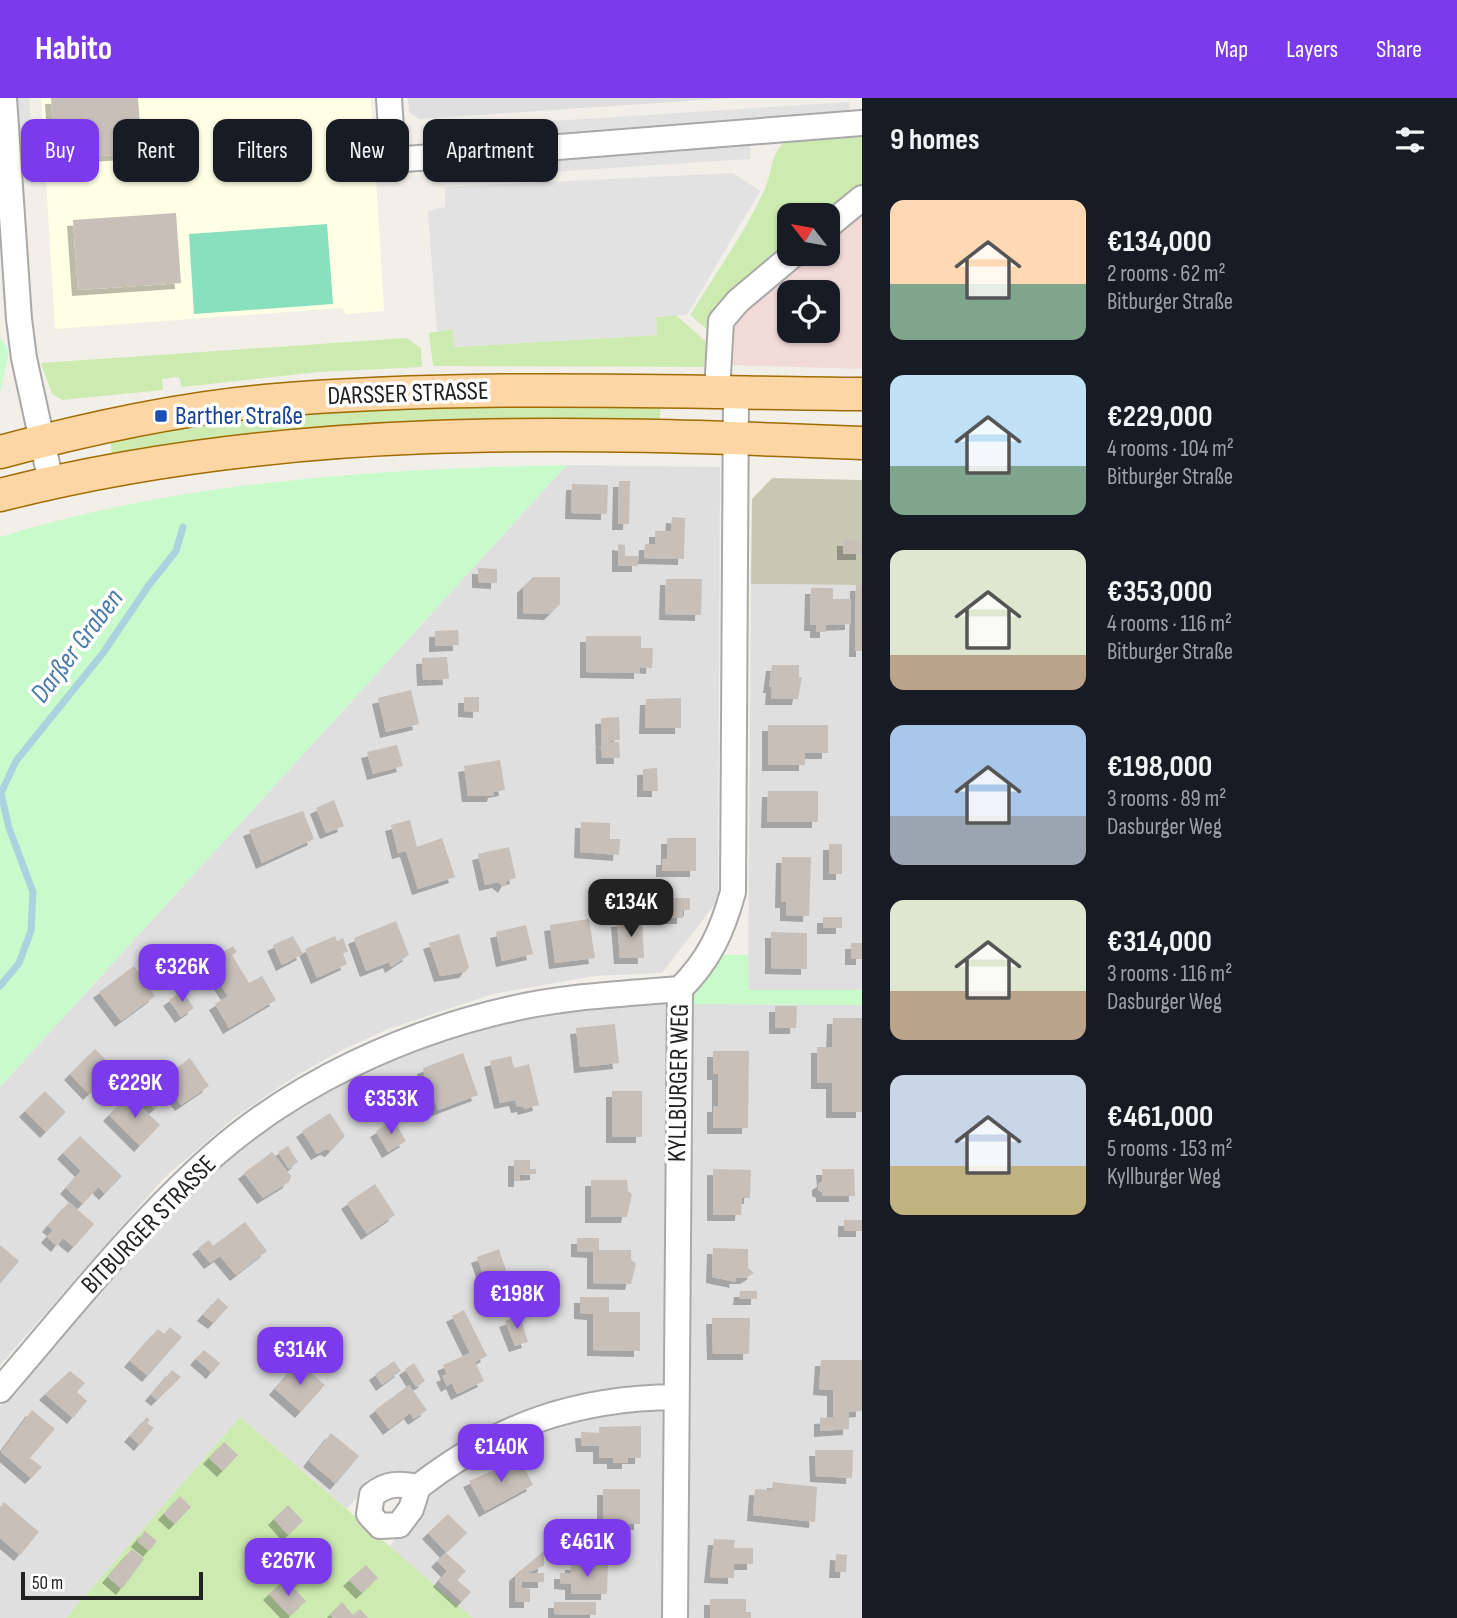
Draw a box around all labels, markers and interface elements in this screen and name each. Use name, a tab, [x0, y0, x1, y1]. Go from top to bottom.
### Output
text: Habito	[35, 29, 112, 69]
text: Map	[1215, 35, 1248, 64]
text: Layers	[1286, 35, 1338, 64]
text: Share	[1376, 35, 1422, 64]
chip: Buy	[21, 119, 99, 182]
chip: Rent	[113, 119, 199, 182]
chip: Filters	[213, 119, 312, 182]
chip: New	[326, 119, 409, 182]
chip: Apartment	[423, 119, 558, 182]
icon: filters	[1391, 121, 1429, 159]
text: 9 homes	[890, 122, 980, 158]
north arrow	[777, 203, 840, 266]
map controls	[777, 203, 840, 343]
text: €134,000	[1107, 224, 1211, 260]
icon: home	[946, 228, 1030, 312]
text: 2 rooms · 62 m²	[1107, 260, 1226, 288]
button: locate	[777, 280, 840, 343]
text: Bitburger Straße	[1107, 288, 1233, 316]
street label: DARSSER STRASSE	[327, 376, 489, 412]
text: €229,000	[1107, 399, 1212, 435]
place label: Barther Straße	[175, 401, 303, 432]
icon: home	[946, 403, 1030, 487]
marker: Barther Straße	[153, 408, 169, 424]
text: 4 rooms · 104 m²	[1107, 435, 1234, 463]
text: Bitburger Straße	[1107, 463, 1233, 491]
text: €353,000	[1107, 574, 1212, 610]
icon: home	[946, 578, 1030, 662]
water label: Darßer Graben	[24, 582, 131, 709]
text: 4 rooms · 116 m²	[1107, 610, 1232, 638]
text: Bitburger Straße	[1107, 638, 1233, 666]
text: €198,000	[1107, 749, 1212, 785]
icon: home	[946, 753, 1030, 837]
text: 3 rooms · 89 m²	[1107, 785, 1226, 813]
text: Dasburger Weg	[1107, 813, 1222, 841]
pin: €134K	[582, 880, 680, 939]
text: €134K	[604, 888, 658, 916]
text: €314,000	[1107, 924, 1212, 960]
icon: home	[946, 928, 1030, 1012]
pin: €326K	[133, 944, 231, 1004]
text: €326K	[155, 953, 209, 981]
text: 3 rooms · 116 m²	[1107, 960, 1232, 988]
text: Dasburger Weg	[1107, 988, 1222, 1016]
street label: KYLLBURGER WEG	[662, 1004, 696, 1162]
pin: €229K	[86, 1060, 184, 1120]
text: €229K	[108, 1069, 162, 1097]
pin: €353K	[342, 1076, 440, 1136]
text: €353K	[364, 1085, 418, 1113]
text: €461,000	[1107, 1099, 1213, 1135]
icon: home	[946, 1103, 1030, 1187]
text: 5 rooms · 153 m²	[1107, 1135, 1233, 1163]
street label: BITBURGER STRASSE	[75, 1149, 223, 1301]
text: Kyllburger Weg	[1107, 1163, 1221, 1191]
pin: €198K	[468, 1272, 566, 1331]
text: €198K	[490, 1280, 544, 1308]
pin: €314K	[251, 1328, 349, 1387]
text: €314K	[273, 1336, 327, 1364]
pin: €140K	[452, 1424, 550, 1484]
text: €140K	[474, 1433, 528, 1461]
pin: €461K	[538, 1520, 636, 1579]
text: €461K	[560, 1528, 614, 1556]
pin: €267K	[239, 1538, 337, 1598]
text: €267K	[261, 1547, 315, 1575]
scale bar	[21, 1569, 203, 1601]
text: 50 m	[32, 1572, 63, 1595]

